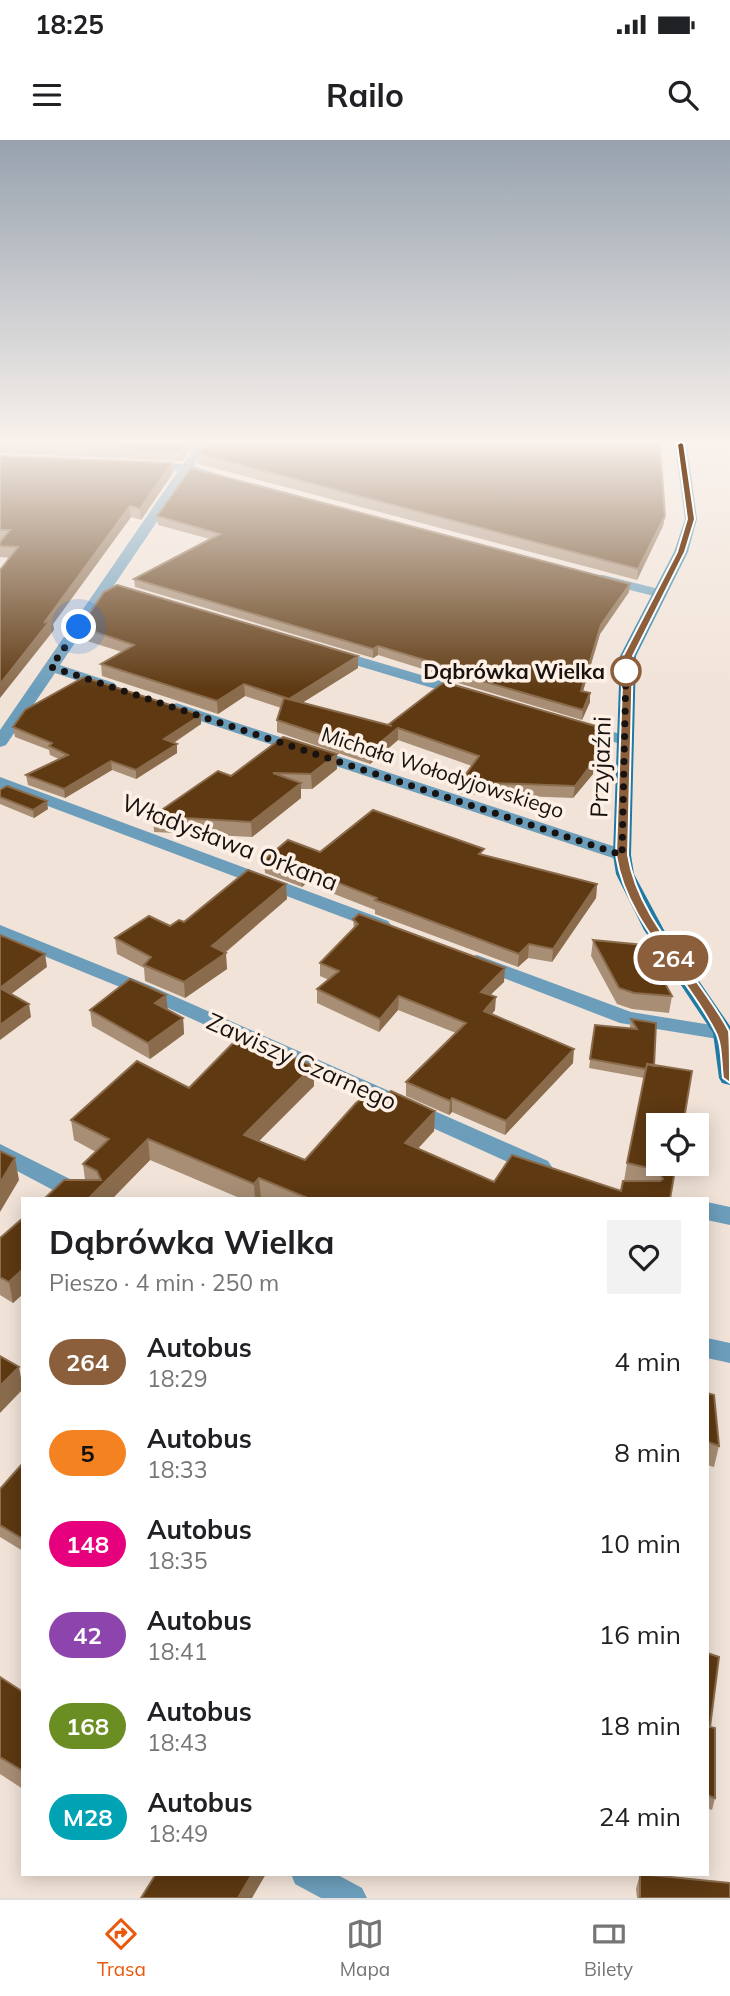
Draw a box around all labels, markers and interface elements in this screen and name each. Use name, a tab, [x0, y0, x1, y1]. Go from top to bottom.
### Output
text: 18:25	[35, 8, 104, 41]
text: Railo	[326, 75, 404, 115]
icon: menu	[28, 76, 66, 114]
icon: search	[664, 76, 702, 114]
your location	[61, 609, 96, 644]
marker: Dąbrówka Wielka	[611, 656, 641, 686]
place label: Dąbrówka Wielka	[423, 658, 605, 684]
street label: Przyjaźni	[583, 716, 617, 818]
street label: Michała Wołodyjowskiego	[318, 720, 568, 824]
street label: Władysława Orkana	[118, 787, 342, 897]
line badge: 264	[633, 935, 713, 981]
text: 264	[651, 943, 695, 973]
street label: Zawiszy Czarnego	[202, 1006, 402, 1116]
map controls	[646, 1113, 709, 1176]
button: locate	[646, 1113, 709, 1176]
button: heart	[607, 1220, 681, 1294]
text: Dąbrówka Wielka	[49, 1221, 334, 1262]
text: Pieszo · 4 min · 250 m	[49, 1268, 279, 1297]
text: Autobus	[147, 1331, 252, 1364]
text: 4 min	[614, 1345, 681, 1378]
text: 264	[66, 1347, 109, 1377]
text: 18:29	[147, 1364, 207, 1393]
text: Autobus	[147, 1422, 252, 1455]
text: 8 min	[614, 1436, 681, 1469]
text: 5	[80, 1438, 95, 1468]
text: 18:33	[147, 1455, 207, 1484]
text: Autobus	[147, 1513, 252, 1546]
text: 10 min	[599, 1527, 681, 1560]
text: 148	[66, 1529, 109, 1559]
text: 18:35	[147, 1546, 207, 1575]
text: Autobus	[147, 1604, 252, 1637]
text: 16 min	[599, 1618, 681, 1651]
text: 42	[73, 1620, 102, 1650]
text: 18:41	[147, 1637, 207, 1666]
text: Autobus	[147, 1695, 252, 1728]
text: 18 min	[599, 1709, 681, 1742]
text: 168	[66, 1711, 109, 1741]
text: 18:43	[147, 1728, 207, 1757]
text: Autobus	[148, 1786, 252, 1819]
text: 24 min	[599, 1800, 681, 1833]
text: M28	[63, 1802, 113, 1832]
text: 18:49	[148, 1819, 208, 1848]
tab: Trasa	[97, 1915, 146, 1981]
tab: Mapa	[340, 1915, 390, 1981]
tab: Bilety	[584, 1915, 633, 1981]

